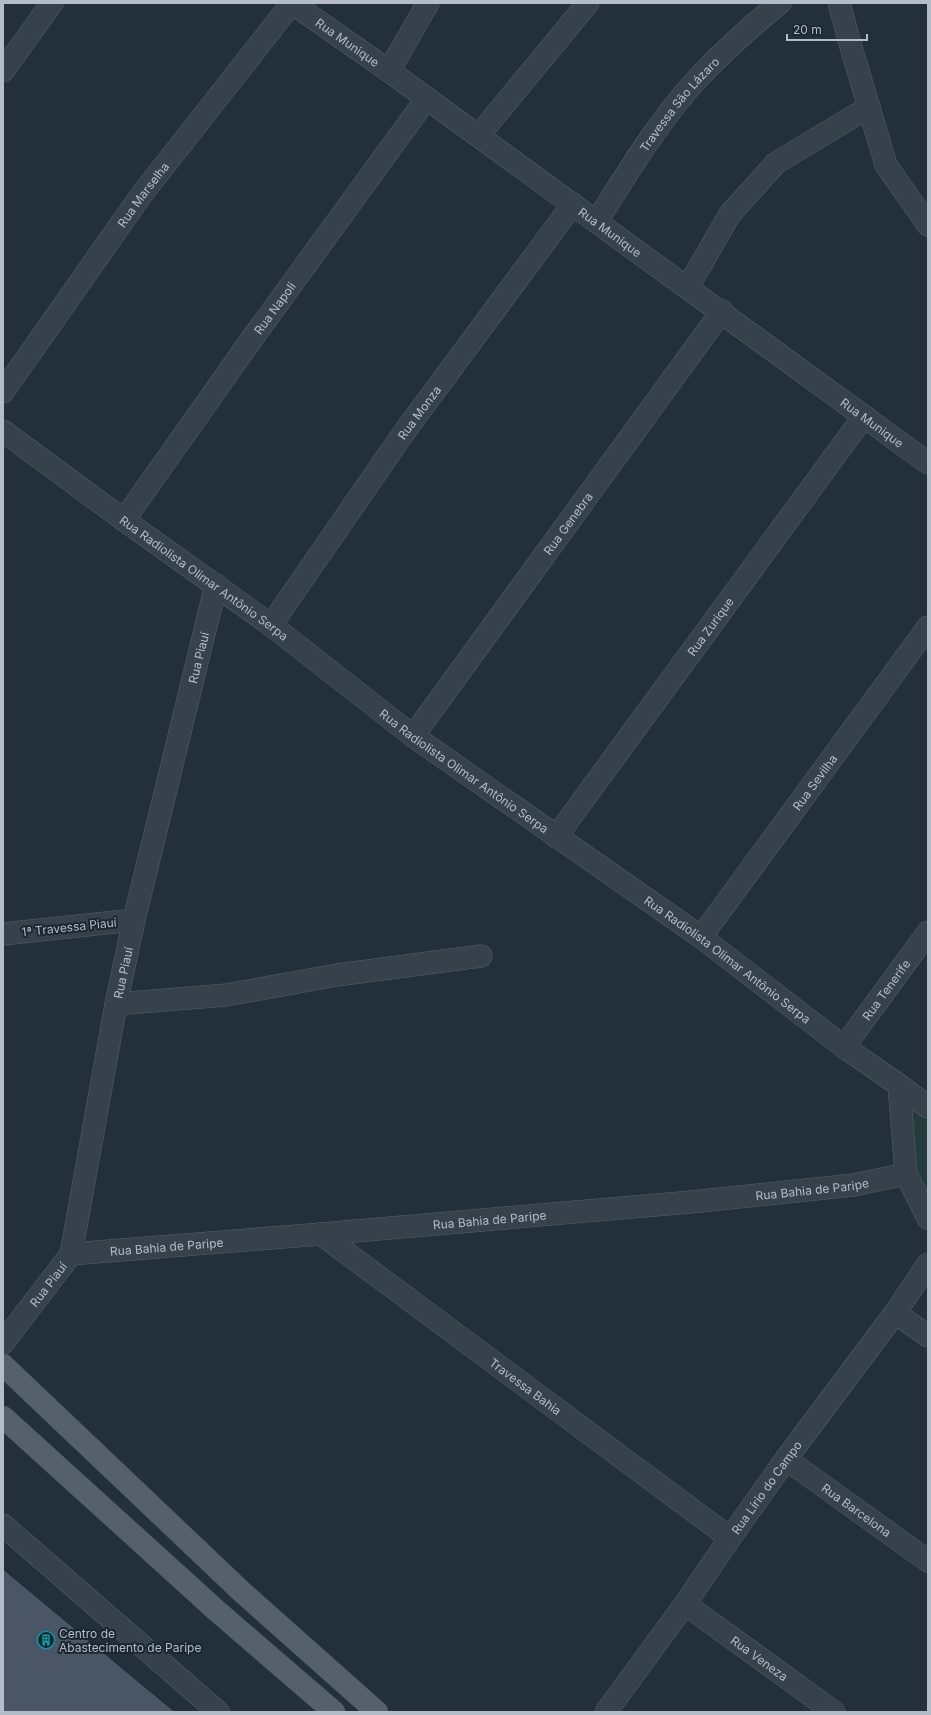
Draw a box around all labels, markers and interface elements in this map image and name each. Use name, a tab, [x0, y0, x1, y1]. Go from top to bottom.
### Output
street label: Rua Munique	[313, 15, 382, 70]
scale bar	[787, 16, 867, 42]
text: 20 m	[793, 22, 822, 37]
street label: Travessa São Lázaro	[636, 54, 722, 154]
street label: Rua Marselha	[114, 159, 172, 230]
street label: Rua Munique	[576, 204, 645, 260]
street label: Rua Napoli	[250, 279, 299, 337]
street label: Rua Monza	[394, 382, 444, 442]
street label: Rua Munique	[838, 395, 907, 450]
street label: Rua Genebra	[540, 489, 595, 557]
street label: Rua Radiolista Olimar Antônio Serpa	[117, 512, 291, 643]
street label: Rua Zurique	[684, 594, 736, 659]
street label: Rua Piauí	[185, 630, 212, 685]
street label: Rua Radiolista Olimar Antônio Serpa	[377, 705, 552, 836]
street label: Rua Sevilha	[789, 751, 840, 813]
street label: Rua Radiolista Olimar Antônio Serpa	[642, 892, 814, 1026]
street label: 1ª Travessa Piauí	[21, 915, 117, 939]
street label: Rua Piauí	[110, 945, 136, 1000]
street label: Rua Tenerife	[859, 956, 913, 1023]
street label: Rua Bahia de Paripe	[755, 1175, 870, 1203]
street label: Rua Bahia de Paripe	[432, 1207, 547, 1232]
street label: Rua Bahia de Paripe	[109, 1234, 224, 1258]
street label: Rua Piauí	[26, 1259, 70, 1310]
street label: Travessa Bahia	[487, 1354, 565, 1418]
street label: Rua Lírio do Campo	[728, 1438, 805, 1537]
street label: Rua Barcelona	[819, 1480, 894, 1540]
place label: Centro de Abastecimento de Paripe	[59, 1626, 201, 1655]
building icon: Centro de Abastecimento de Paripe	[36, 1630, 56, 1650]
street label: Rua Veneza	[728, 1632, 791, 1684]

